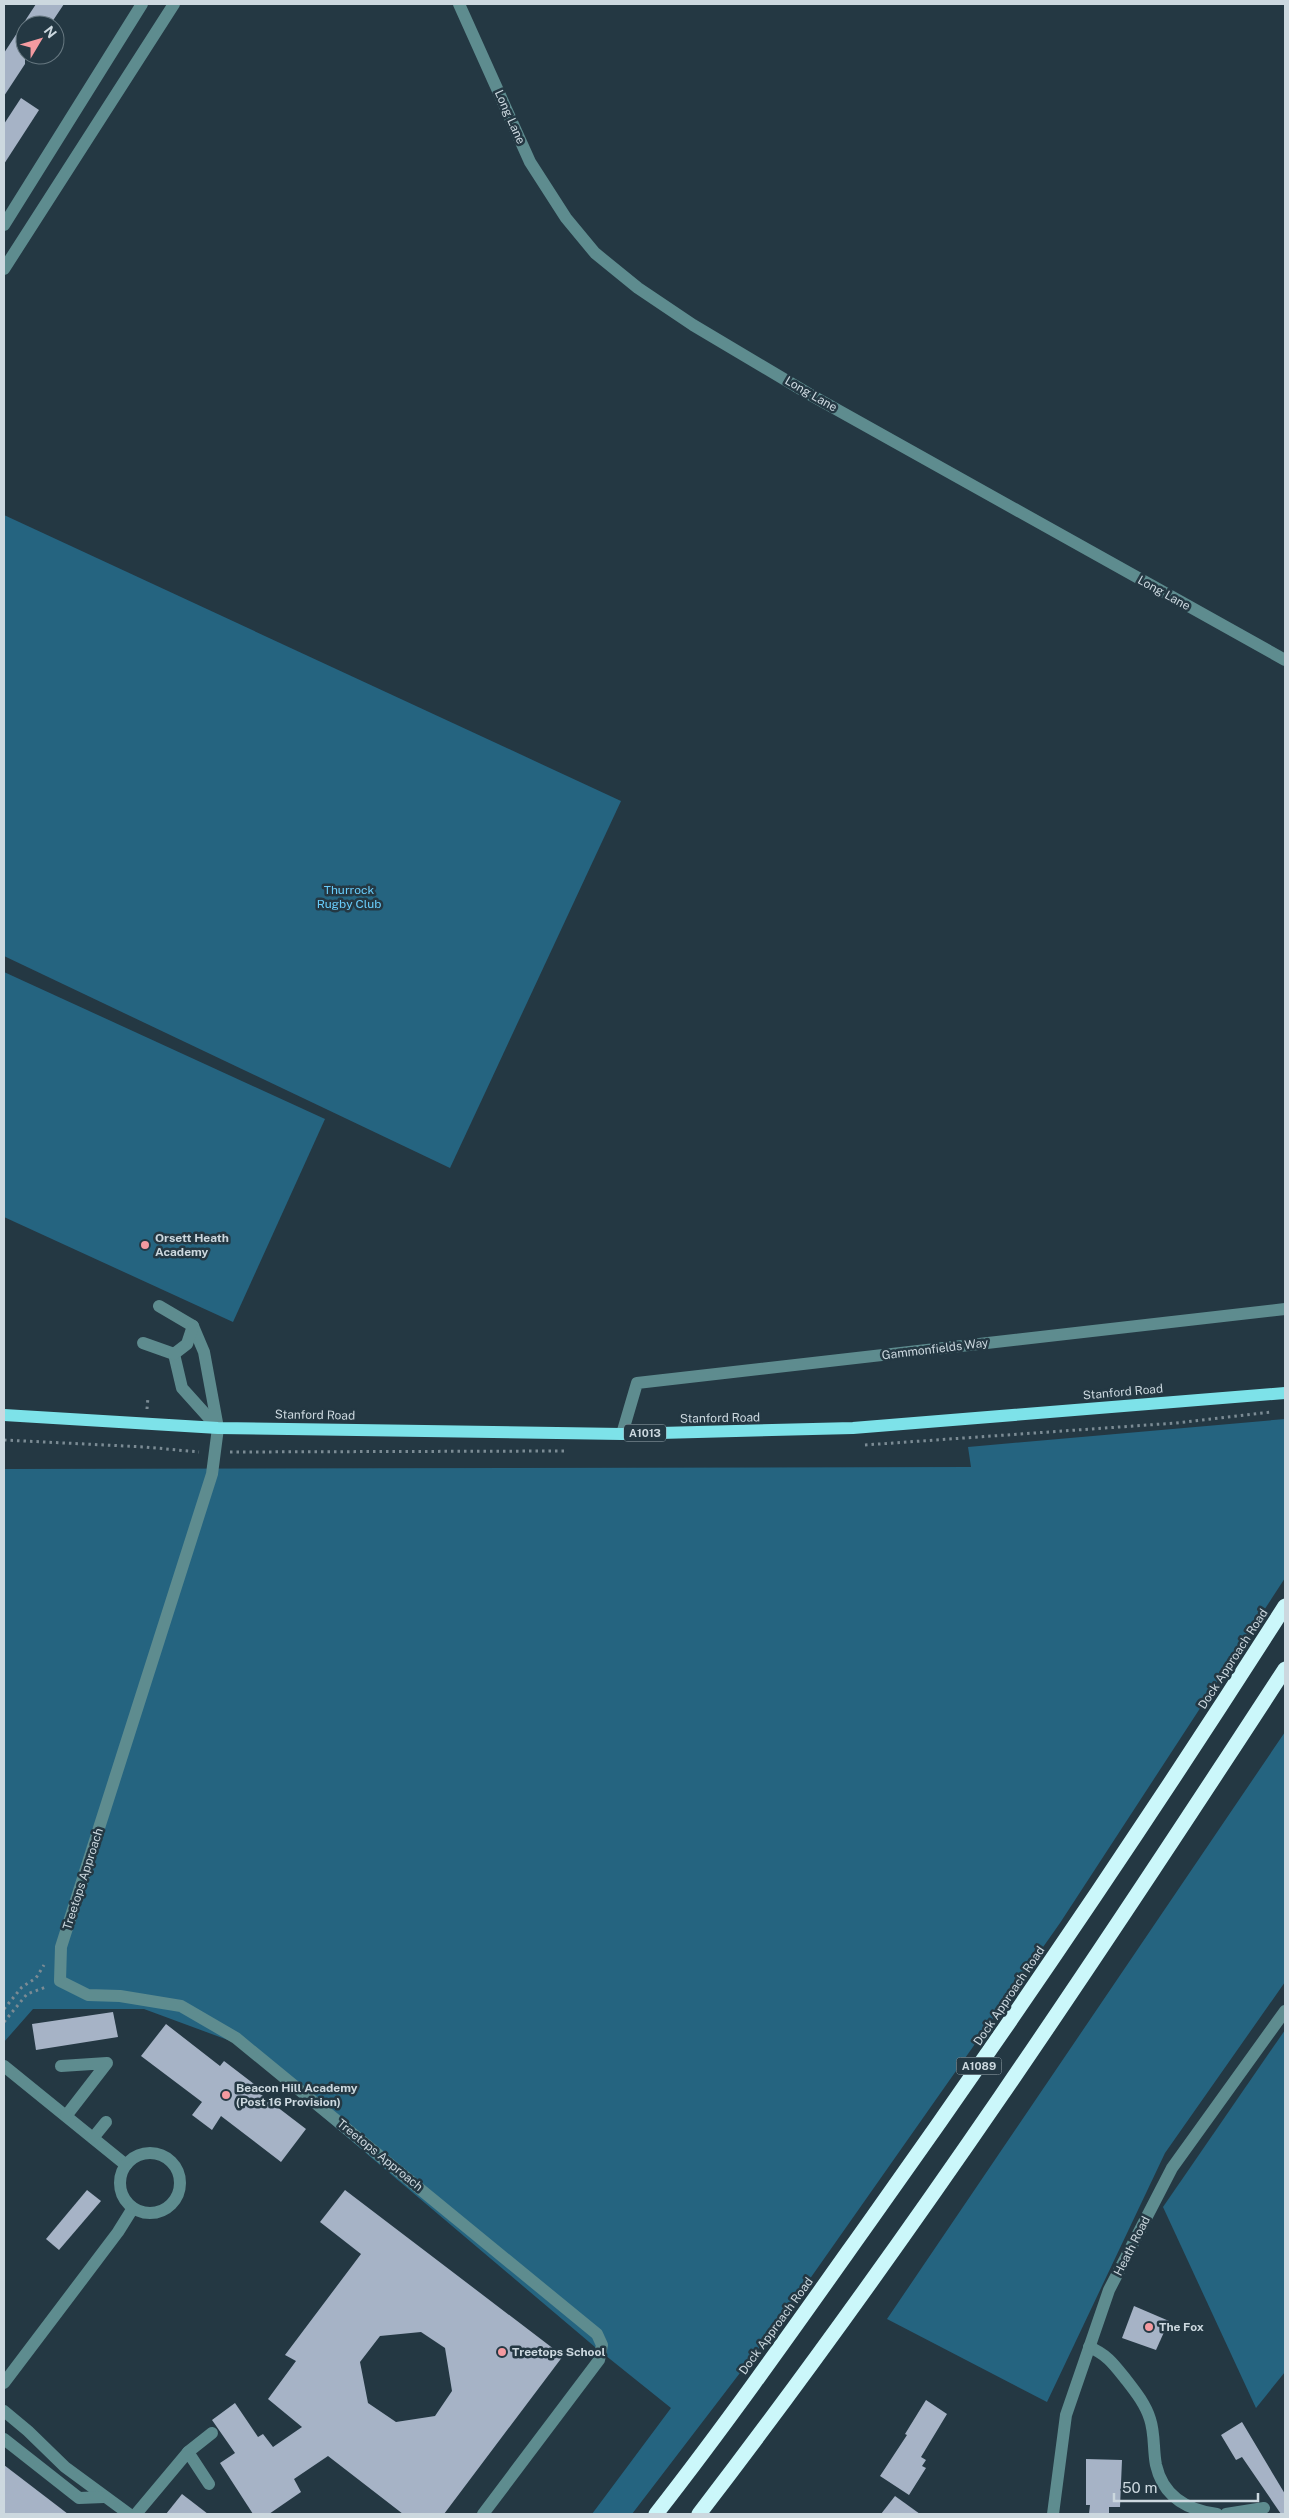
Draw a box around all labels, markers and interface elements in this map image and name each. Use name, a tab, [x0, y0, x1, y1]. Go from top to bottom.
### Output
north arrow	[15, 15, 65, 65]
text: N	[41, 23, 60, 41]
street label: Long Lane	[492, 88, 528, 146]
street label: Long Lane	[782, 373, 840, 415]
street label: Long Lane	[1135, 573, 1193, 613]
park label: Thurrock Rugby Club	[317, 883, 381, 911]
place label: Orsett Heath Academy	[155, 1231, 229, 1259]
marker: Orsett Heath Academy	[139, 1239, 151, 1251]
street label: Gammonfields Way	[881, 1335, 990, 1362]
street label: Stanford Road	[1082, 1382, 1164, 1402]
street label: Stanford Road	[275, 1407, 355, 1423]
street label: Stanford Road	[680, 1410, 760, 1426]
road number: A1013	[624, 1425, 666, 1442]
street label: Dock Approach Road	[1195, 1606, 1271, 1712]
street label: Treetops Approach	[60, 1826, 106, 1932]
street label: Dock Approach Road	[971, 1944, 1047, 2048]
road number: A1089	[956, 2058, 1002, 2074]
place label: Beacon Hill Academy (Post 16 Provision)	[236, 2081, 358, 2109]
marker: Beacon Hill Academy (Post 16 Provision)	[220, 2089, 232, 2101]
street label: Treetops Approach	[334, 2116, 426, 2194]
street label: Heath Road	[1111, 2214, 1153, 2278]
street label: Dock Approach Road	[736, 2275, 816, 2377]
place label: The Fox	[1159, 2320, 1204, 2334]
marker: The Fox	[1143, 2321, 1155, 2333]
place label: Treetops School	[512, 2345, 605, 2359]
marker: Treetops School	[496, 2346, 508, 2358]
scale bar	[1114, 2470, 1258, 2502]
text: 50 m	[1122, 2479, 1157, 2496]

